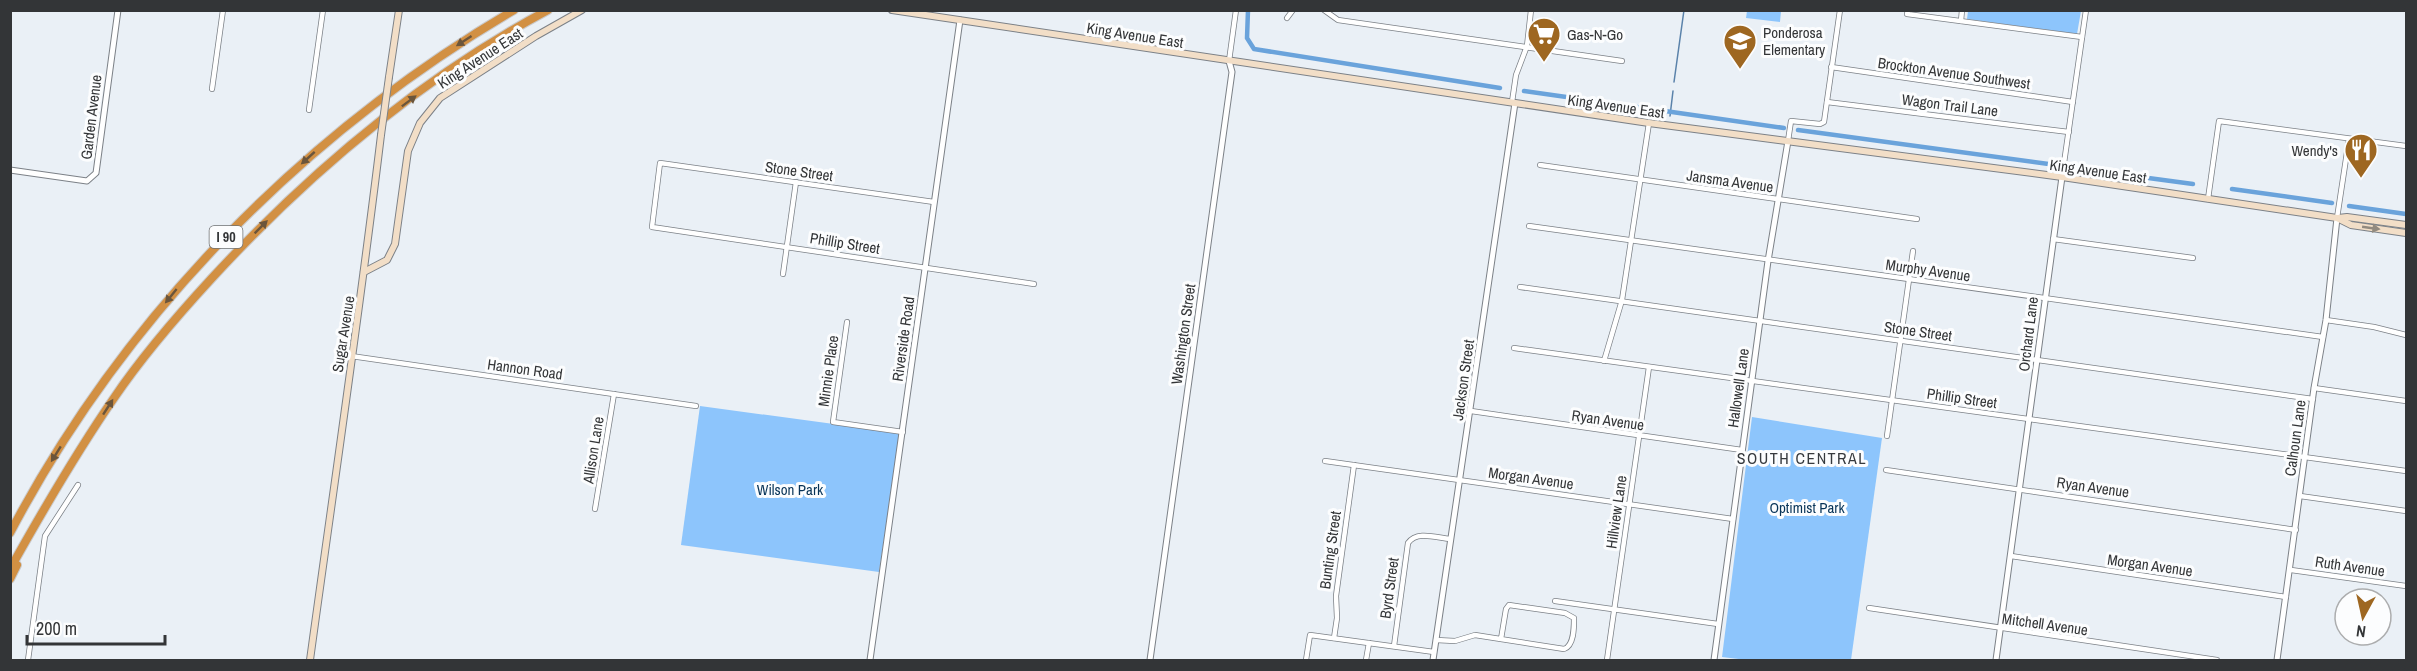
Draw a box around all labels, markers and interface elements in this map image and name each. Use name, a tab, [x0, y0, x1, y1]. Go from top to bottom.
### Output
supermarket icon: Gas-N-Go	[1526, 16, 1562, 63]
street label: King Avenue East	[1085, 17, 1185, 53]
street label: King Avenue East	[433, 22, 527, 93]
place label: Ponderosa Elementary	[1763, 22, 1826, 60]
school or university icon: Ponderosa Elementary	[1722, 23, 1758, 70]
place label: Gas-N-Go	[1567, 24, 1623, 45]
one-way arrow	[456, 35, 472, 46]
street label: Brockton Avenue Southwest	[1876, 52, 2032, 94]
street label: Garden Avenue	[75, 73, 107, 161]
street label: King Avenue East	[1566, 89, 1666, 123]
street label: Wagon Trail Lane	[1901, 89, 1999, 121]
one-way arrow	[402, 95, 417, 107]
restaurant icon: Wendy's	[2343, 132, 2379, 179]
place label: Wendy's	[2291, 140, 2338, 161]
one-way arrow	[301, 151, 316, 164]
street label: King Avenue East	[2048, 154, 2148, 188]
street label: Stone Street	[764, 156, 835, 186]
street label: Jansma Avenue	[1685, 165, 1775, 197]
one-way arrow	[254, 220, 268, 235]
one-way arrow	[2362, 224, 2381, 233]
road number: I 90	[210, 226, 242, 248]
street label: Phillip Street	[809, 227, 882, 259]
street label: Murphy Avenue	[1884, 254, 1972, 286]
street label: Washington Street	[1166, 282, 1201, 386]
one-way arrow	[165, 288, 178, 304]
street label: Sugar Avenue	[327, 294, 359, 374]
street label: Riverside Road	[887, 295, 919, 383]
street label: Orchard Lane	[2013, 295, 2043, 373]
street label: Stone Street	[1883, 316, 1954, 346]
street label: Minnie Place	[813, 334, 843, 408]
street label: Jackson Street	[1447, 338, 1479, 422]
street label: Hallowell Lane	[1722, 347, 1754, 429]
street label: Hannon Road	[486, 353, 564, 385]
street label: Phillip Street	[1926, 383, 1999, 413]
street label: Calhoun Lane	[2279, 398, 2311, 477]
one-way arrow	[102, 399, 113, 416]
street label: Ryan Avenue	[1570, 405, 1646, 435]
street label: Allison Lane	[577, 415, 609, 486]
one-way arrow	[51, 445, 62, 462]
district label: SOUTH CENTRAL	[1737, 447, 1867, 469]
street label: Morgan Avenue	[1487, 462, 1575, 494]
street label: Ryan Avenue	[2055, 472, 2131, 502]
street label: Hillview Lane	[1600, 474, 1632, 550]
park label: Wilson Park	[757, 479, 824, 500]
park label: Optimist Park	[1769, 497, 1845, 518]
street label: Bunting Street	[1314, 509, 1346, 590]
street label: Morgan Avenue	[2106, 549, 2194, 581]
street label: Ruth Avenue	[2314, 551, 2386, 581]
street label: Byrd Street	[1374, 555, 1404, 620]
north arrow	[2333, 587, 2393, 647]
scale bar	[27, 608, 165, 646]
street label: Mitchell Avenue	[2001, 608, 2090, 640]
text: 200 m	[36, 616, 77, 641]
text: N	[2355, 620, 2367, 643]

